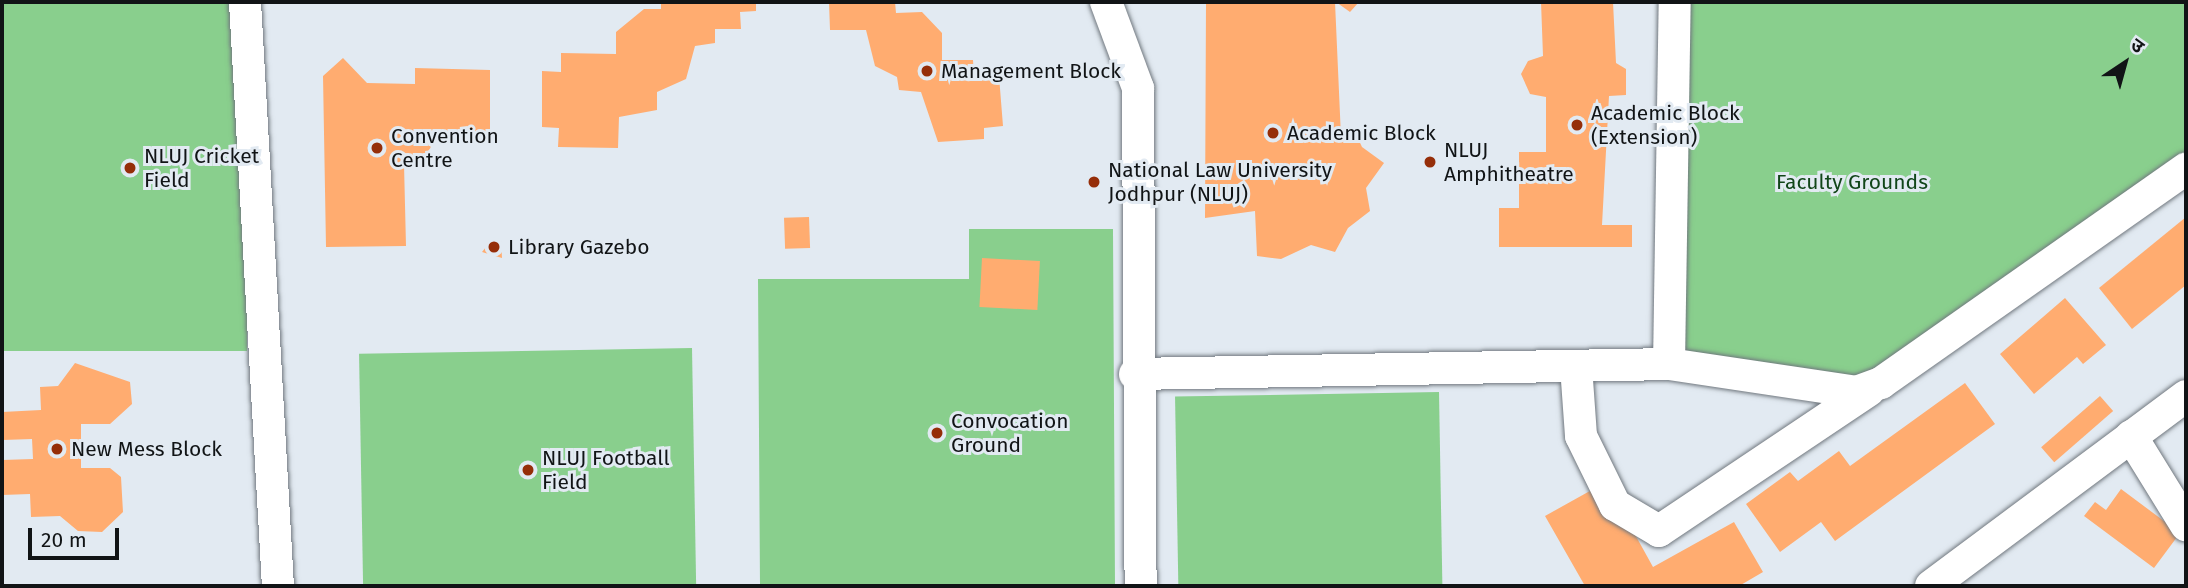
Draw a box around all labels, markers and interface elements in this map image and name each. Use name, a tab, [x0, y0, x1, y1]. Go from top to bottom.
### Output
north arrow	[2090, 28, 2160, 98]
text: उ	[2126, 33, 2149, 58]
place label: Management Block	[941, 58, 1121, 84]
marker: Management Block	[919, 63, 935, 79]
place label: Academic Block (Extension)	[1591, 100, 1740, 150]
marker: Academic Block (Extension)	[1569, 117, 1585, 133]
place label: Academic Block	[1287, 120, 1436, 146]
place label: Convention Centre	[391, 123, 499, 173]
marker: Academic Block	[1265, 125, 1281, 141]
place label: NLUJ Amphitheatre	[1444, 137, 1574, 187]
marker: Convention Centre	[369, 140, 385, 156]
place label: NLUJ Cricket Field	[144, 143, 259, 193]
marker: NLUJ Amphitheatre	[1422, 154, 1438, 170]
place label: National Law University Jodhpur (NLUJ)	[1108, 157, 1332, 207]
marker: NLUJ Cricket Field	[122, 160, 138, 176]
park label: Faculty Grounds	[1776, 169, 1928, 195]
marker: National Law University Jodhpur (NLUJ)	[1086, 174, 1102, 190]
place label: Library Gazebo	[508, 234, 650, 260]
marker: Library Gazebo	[486, 239, 502, 255]
place label: Convocation Ground	[951, 408, 1069, 458]
marker: Convocation Ground	[929, 425, 945, 441]
place label: New Mess Block	[71, 436, 222, 462]
marker: New Mess Block	[49, 441, 65, 457]
place label: NLUJ Football Field	[542, 445, 670, 495]
marker: NLUJ Football Field	[520, 462, 536, 478]
scale bar	[32, 514, 122, 558]
text: 20 m	[41, 527, 87, 553]

